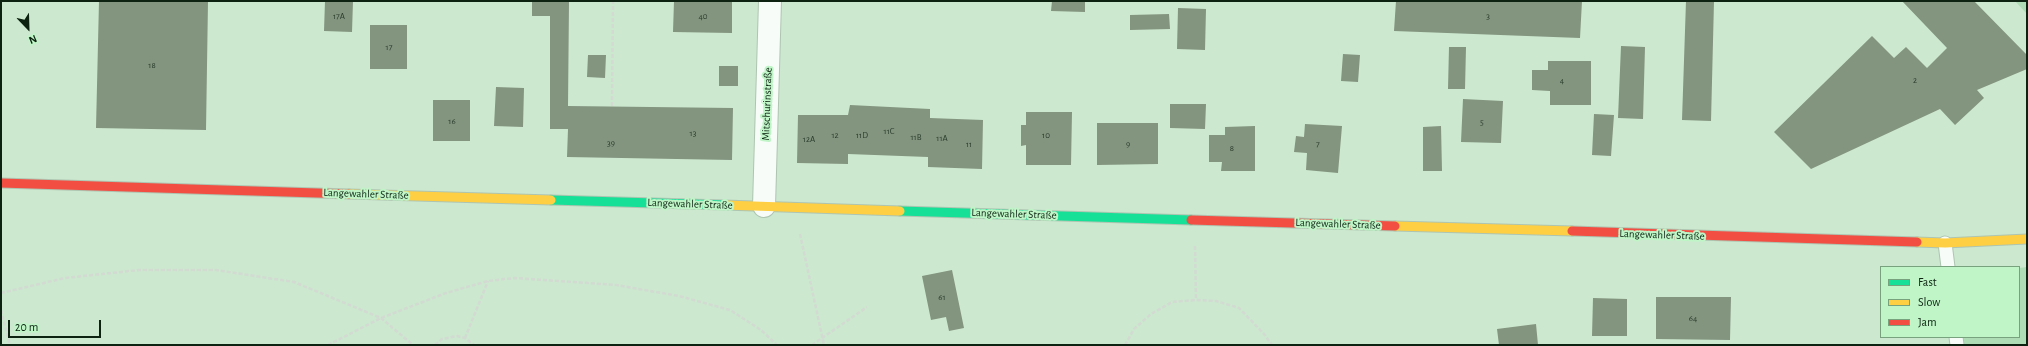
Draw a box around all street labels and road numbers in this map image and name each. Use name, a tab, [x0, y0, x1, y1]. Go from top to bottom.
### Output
street label: Mitschurinstraße	[759, 67, 775, 141]
street label: Langewahler Straße	[323, 186, 409, 202]
street label: Langewahler Straße	[647, 196, 733, 212]
street label: Langewahler Straße	[971, 206, 1057, 222]
street label: Langewahler Straße	[1295, 216, 1381, 232]
street label: Langewahler Straße	[1619, 227, 1705, 243]

